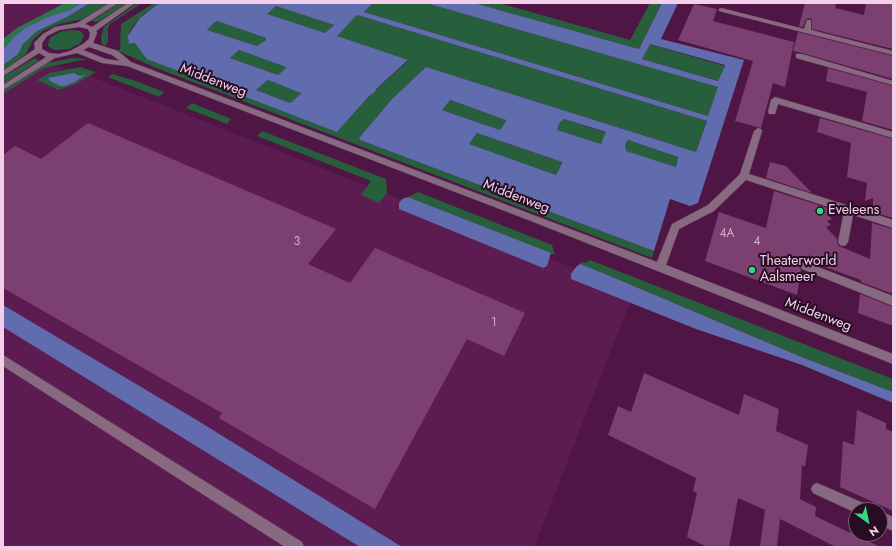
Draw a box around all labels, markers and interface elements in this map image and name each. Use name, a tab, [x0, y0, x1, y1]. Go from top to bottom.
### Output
street label: Middenweg	[177, 61, 249, 101]
street label: Middenweg	[480, 177, 552, 217]
place label: Eveleens	[828, 203, 879, 219]
marker: Eveleens	[815, 206, 825, 216]
house number: 4A	[720, 227, 734, 241]
house number: 3	[294, 235, 300, 249]
house number: 4	[754, 235, 760, 249]
place label: Theaterworld Aalsmeer	[760, 254, 837, 286]
marker: Theaterworld Aalsmeer	[747, 265, 757, 275]
street label: Middenweg	[782, 295, 854, 335]
house number: 1	[491, 316, 497, 330]
north arrow	[848, 502, 888, 542]
text: N	[866, 522, 882, 540]

